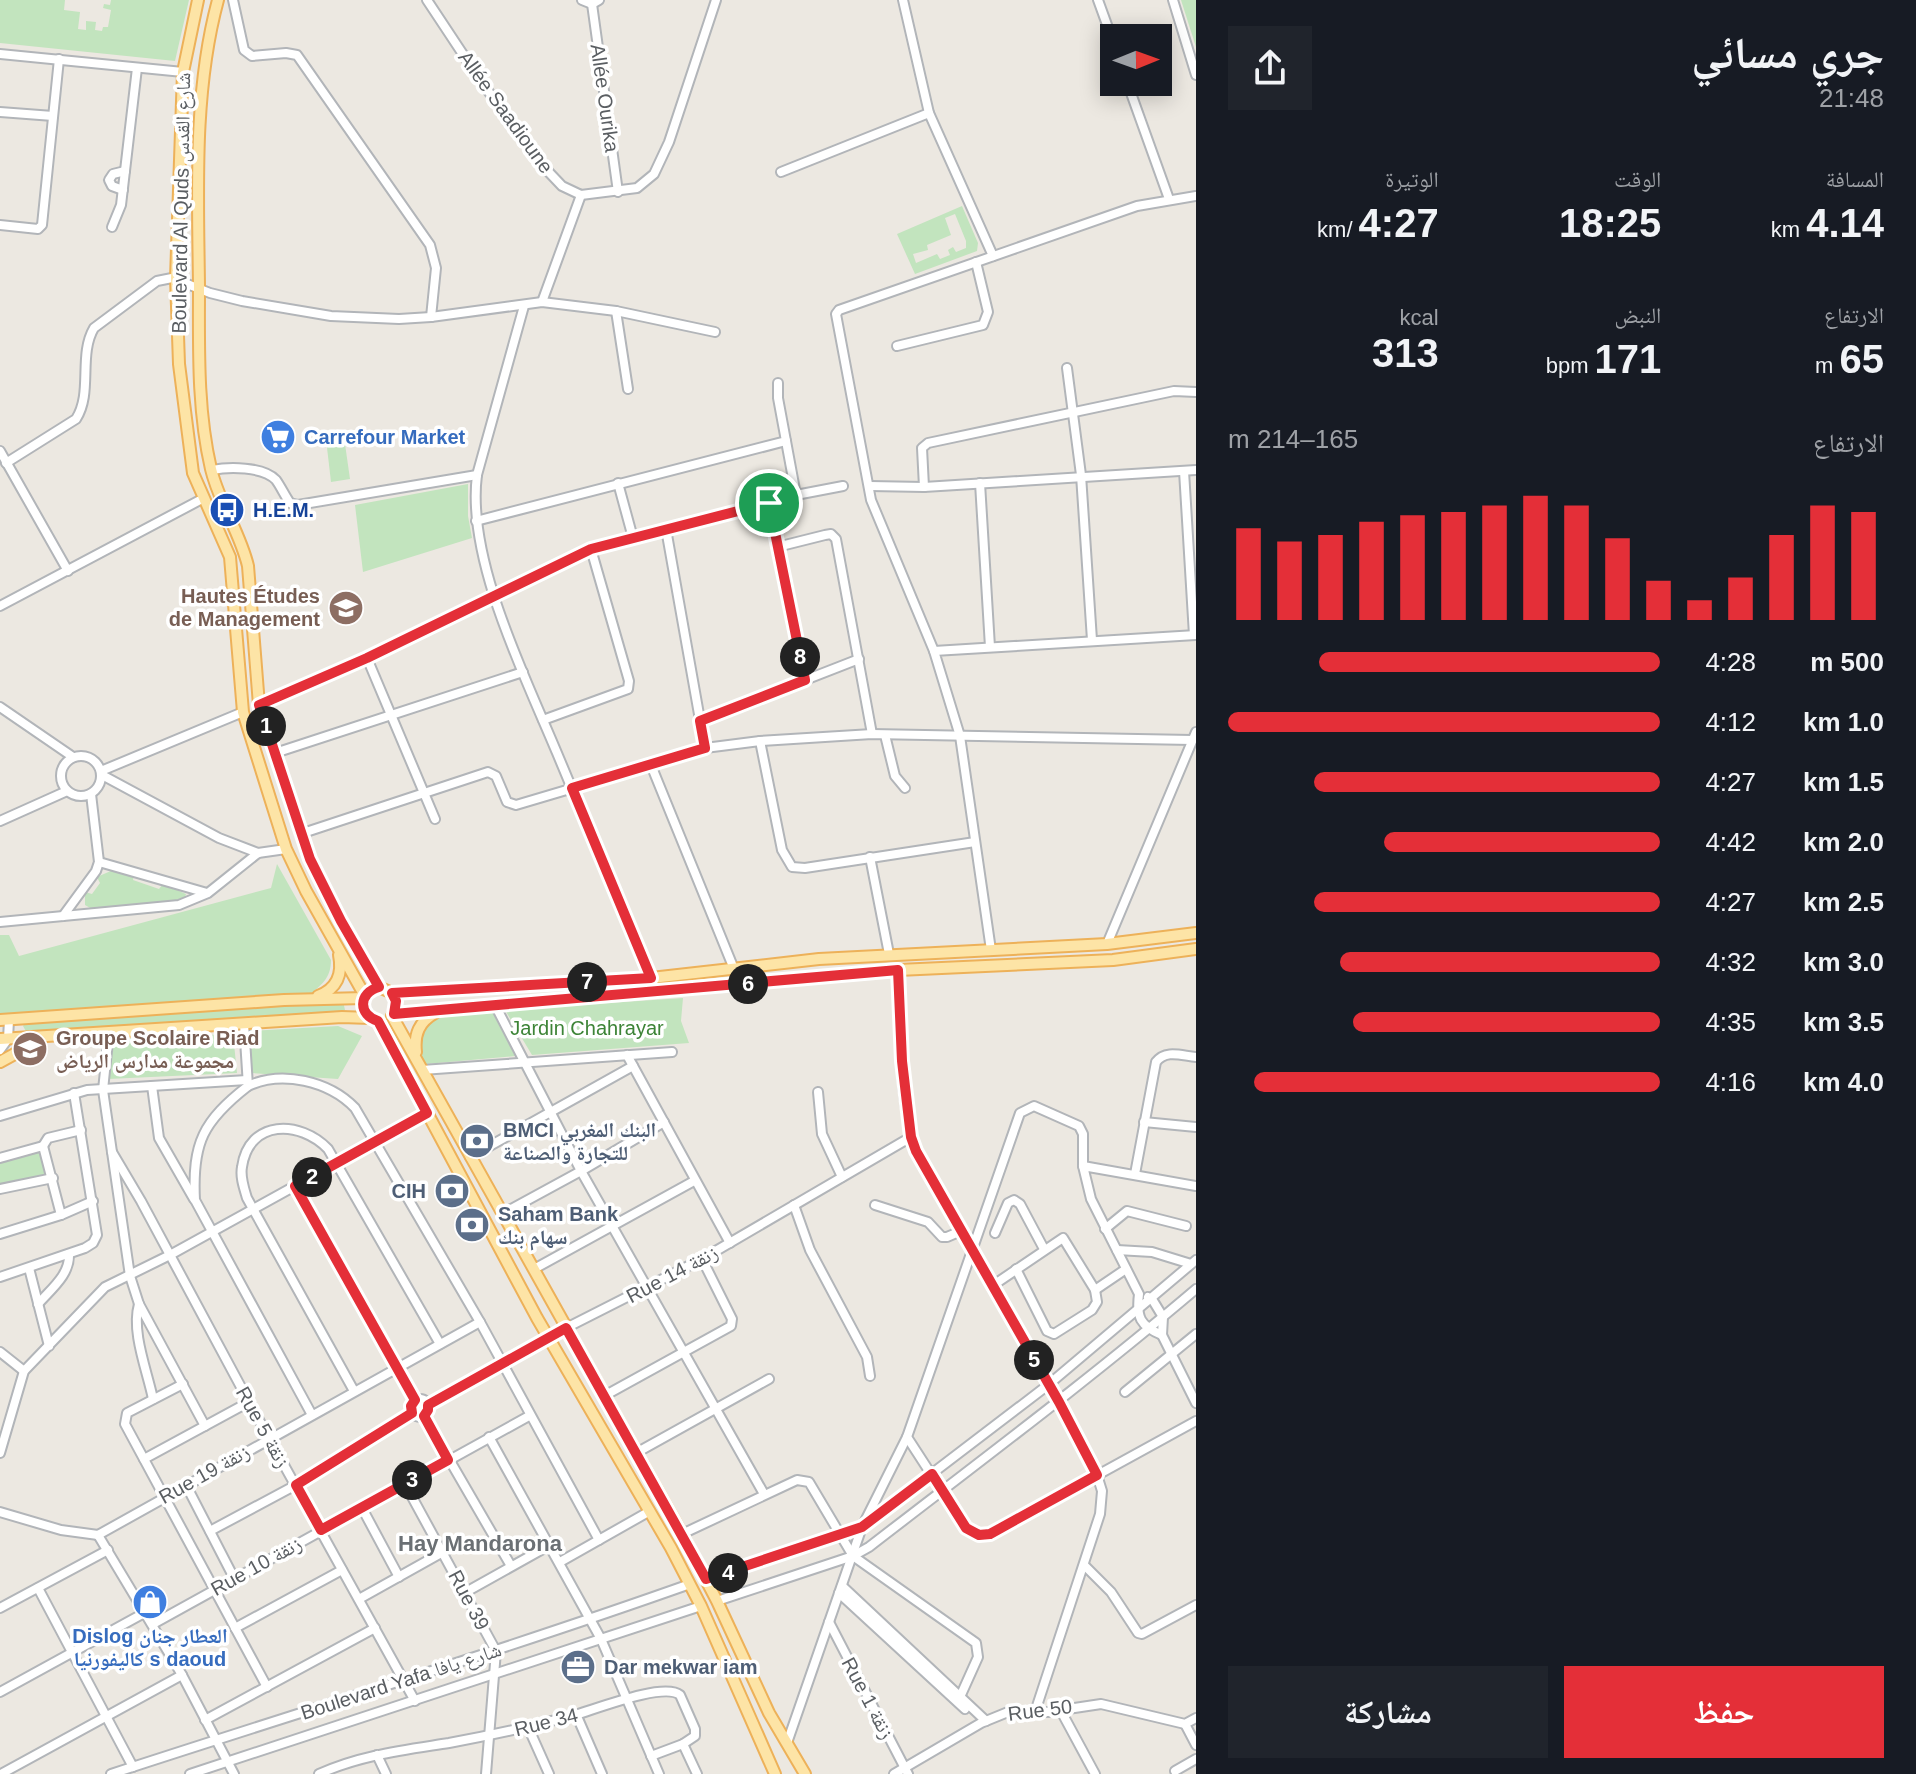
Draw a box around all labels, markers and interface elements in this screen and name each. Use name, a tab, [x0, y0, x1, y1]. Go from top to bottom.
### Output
north arrow	[1100, 24, 1172, 96]
map controls	[1100, 24, 1172, 96]
button: share	[1228, 26, 1312, 110]
text: جري مسائي	[1691, 28, 1884, 77]
street label: Allée Ourika	[587, 43, 624, 154]
street label: Allée Saadioune	[454, 47, 558, 177]
street label: Boulevard Al Quds شارع القدس	[168, 72, 196, 334]
text: 21:48	[1819, 83, 1884, 113]
text: الوتيرة	[1385, 167, 1439, 192]
text: الوقت	[1614, 167, 1661, 192]
text: المسافة	[1826, 167, 1884, 192]
text: 4:27	[1359, 201, 1439, 245]
text: 18:25	[1559, 201, 1661, 245]
text: 4.14	[1806, 201, 1884, 245]
text: /km	[1317, 217, 1359, 242]
text: km	[1771, 217, 1806, 242]
text: النبض	[1614, 303, 1661, 328]
text: الارتفاع	[1824, 303, 1884, 328]
text: kcal	[1400, 305, 1439, 330]
text: 313	[1372, 331, 1439, 375]
text: 171	[1595, 337, 1661, 381]
text: 65	[1840, 337, 1884, 381]
text: bpm	[1546, 353, 1595, 378]
text: m	[1815, 353, 1840, 378]
supermarket icon: Carrefour Market	[259, 418, 297, 456]
text: 165–214 m	[1228, 424, 1358, 454]
place label: Carrefour Market	[304, 426, 466, 448]
text: الارتفاع	[1813, 428, 1884, 458]
pin	[735, 469, 803, 537]
icon: arrive	[747, 481, 791, 525]
bus stop icon: H.E.M.	[208, 491, 246, 529]
place label: H.E.M.	[253, 499, 314, 521]
place label: Hautes Études de Management	[169, 585, 320, 630]
school or university icon: Hautes Études de Management	[327, 589, 365, 627]
pin: 8	[780, 637, 820, 677]
text: 8	[794, 644, 806, 669]
text: 4:28	[1705, 647, 1756, 677]
text: 500 m	[1810, 647, 1884, 677]
pin: 1	[246, 706, 286, 746]
text: 4:12	[1705, 707, 1756, 737]
text: 1.0 km	[1803, 707, 1884, 737]
text: 1	[260, 713, 272, 738]
text: 4:27	[1705, 767, 1756, 797]
text: 1.5 km	[1803, 767, 1884, 797]
text: 4:42	[1705, 827, 1756, 857]
text: 2.0 km	[1803, 827, 1884, 857]
text: 4:27	[1705, 887, 1756, 917]
text: 2.5 km	[1803, 887, 1884, 917]
text: 4:32	[1705, 947, 1756, 977]
text: 3.0 km	[1803, 947, 1884, 977]
pin: 7	[567, 962, 607, 1002]
pin: 6	[728, 964, 768, 1004]
text: 7	[581, 969, 593, 994]
text: 6	[742, 971, 754, 996]
text: 4:35	[1705, 1007, 1756, 1037]
text: 3.5 km	[1803, 1007, 1884, 1037]
park label: Jardin Chahrayar	[510, 1017, 664, 1039]
place label: Groupe Scolaire Riad مجموعة مدارس الرياض	[56, 1027, 259, 1073]
school or university icon: Groupe Scolaire Riad مجموعة مدارس الرياض	[11, 1030, 49, 1068]
text: 4:16	[1705, 1067, 1756, 1097]
text: 4.0 km	[1803, 1067, 1884, 1097]
place label: BMCI البنك المغربي للتجارة والصناعة	[503, 1119, 656, 1164]
bank icon: BMCI البنك المغربي للتجارة والصناعة	[458, 1122, 496, 1160]
pin: 2	[292, 1157, 332, 1197]
text: 2	[306, 1164, 318, 1189]
bank icon: CIH	[433, 1172, 471, 1210]
place label: CIH	[392, 1180, 426, 1202]
place label: Saham Bank سهام بنك	[498, 1203, 619, 1251]
bank icon: Saham Bank سهام بنك	[453, 1206, 491, 1244]
street label: Rue 14 زنقة	[623, 1241, 721, 1307]
pin: 5	[1014, 1340, 1054, 1380]
text: 5	[1028, 1347, 1040, 1372]
street label: Rue 5 زنقة	[232, 1383, 294, 1471]
street label: Rue 19 زنقة	[155, 1440, 253, 1508]
pin: 3	[392, 1460, 432, 1500]
text: 3	[406, 1467, 418, 1492]
district label: Hay Mandarona	[398, 1531, 563, 1556]
street label: Rue 10 زنقة	[207, 1532, 305, 1600]
pin: 4	[708, 1553, 748, 1593]
text: 4	[722, 1560, 734, 1585]
street label: Rue 39	[444, 1566, 494, 1634]
shop icon: Dislog العطار جنان كاليفورنيا s daoud	[131, 1583, 169, 1621]
place label: Dislog العطار جنان كاليفورنيا s daoud	[72, 1625, 228, 1671]
street label: Boulevard Yafa شارع يافا	[298, 1638, 505, 1726]
office icon: Dar mekwar iam	[559, 1648, 597, 1686]
street label: Rue 1 زنقة	[837, 1654, 899, 1742]
place label: Dar mekwar iam	[604, 1656, 757, 1678]
button: مشاركة	[1228, 1666, 1548, 1758]
button: حفظ	[1564, 1666, 1884, 1758]
street label: Rue 50	[1007, 1695, 1073, 1725]
street label: Rue 34	[512, 1704, 580, 1740]

